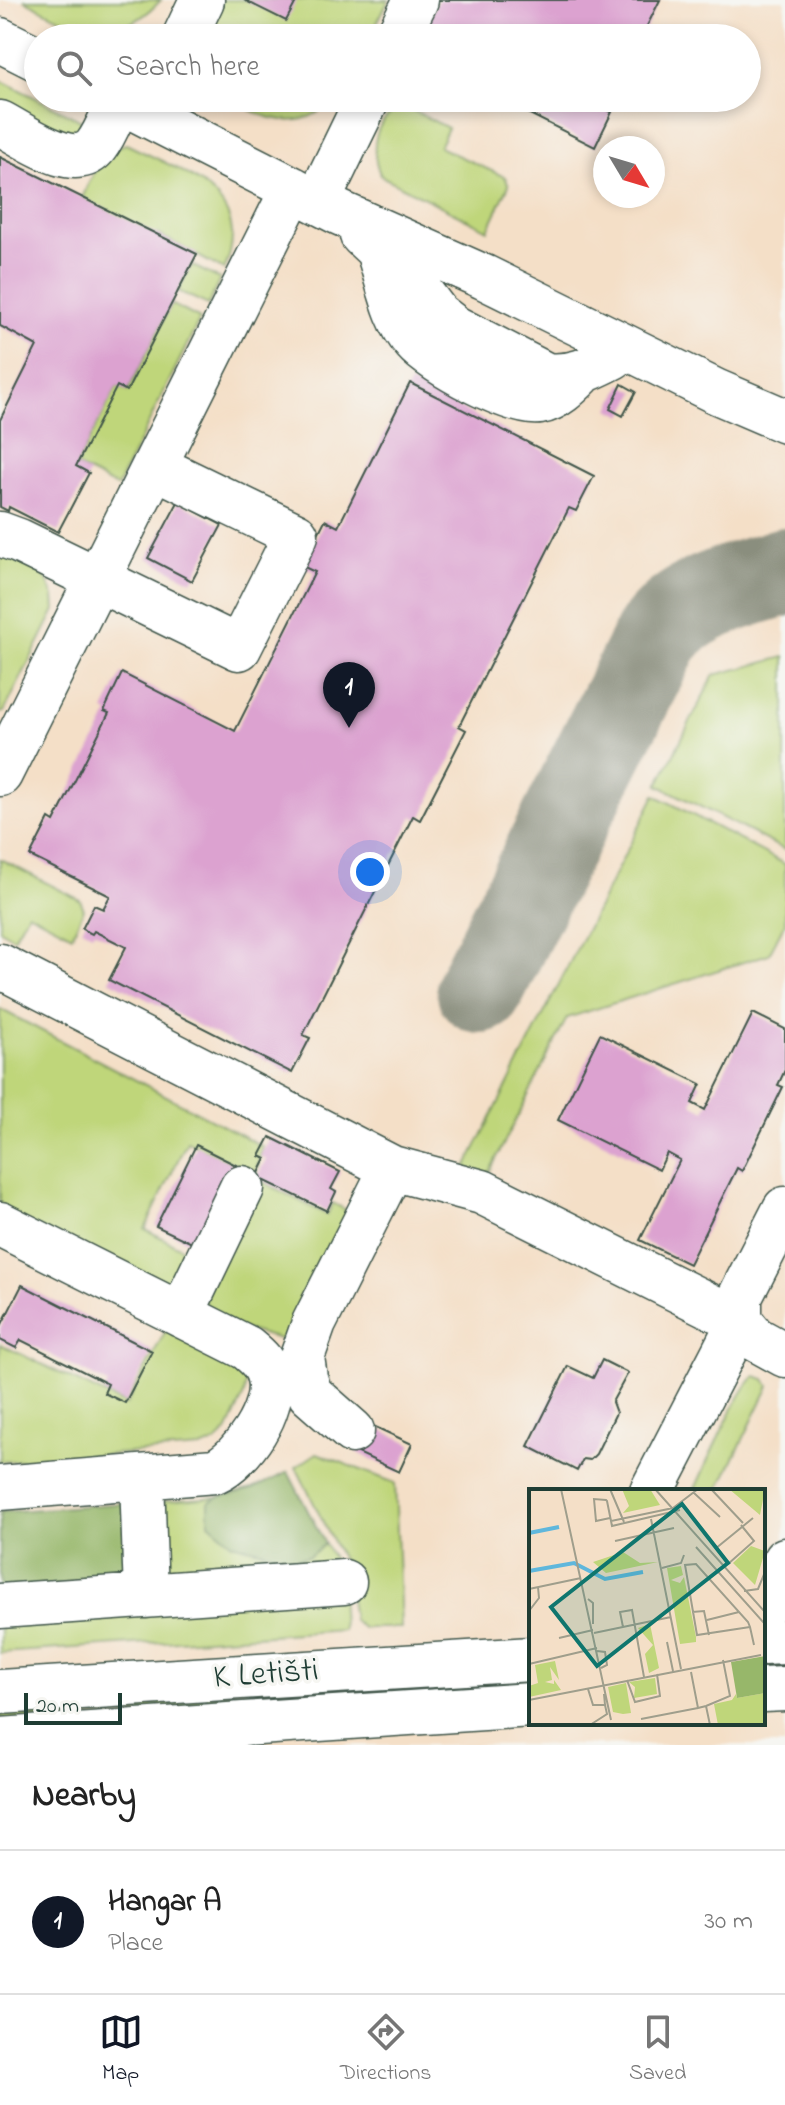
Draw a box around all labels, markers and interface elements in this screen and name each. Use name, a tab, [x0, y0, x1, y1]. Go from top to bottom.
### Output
search box	[24, 24, 761, 112]
icon: search	[52, 46, 96, 90]
text: Search here	[116, 46, 260, 90]
north arrow	[593, 136, 665, 208]
pin: 1	[323, 662, 375, 728]
your location	[350, 852, 390, 892]
inset map	[529, 1489, 765, 1725]
street label: K Letišti	[212, 1646, 320, 1704]
scale bar	[24, 1689, 122, 1725]
text: 20 m	[36, 1691, 79, 1723]
text: Nearby	[32, 1772, 136, 1822]
text: Hangar A	[108, 1881, 221, 1925]
text: 1	[54, 1903, 62, 1941]
text: 30 m	[704, 1903, 753, 1941]
text: Place	[108, 1925, 163, 1963]
tab: Map	[99, 2010, 143, 2090]
tab: Directions	[340, 2010, 432, 2090]
tab: Saved	[629, 2010, 686, 2090]

